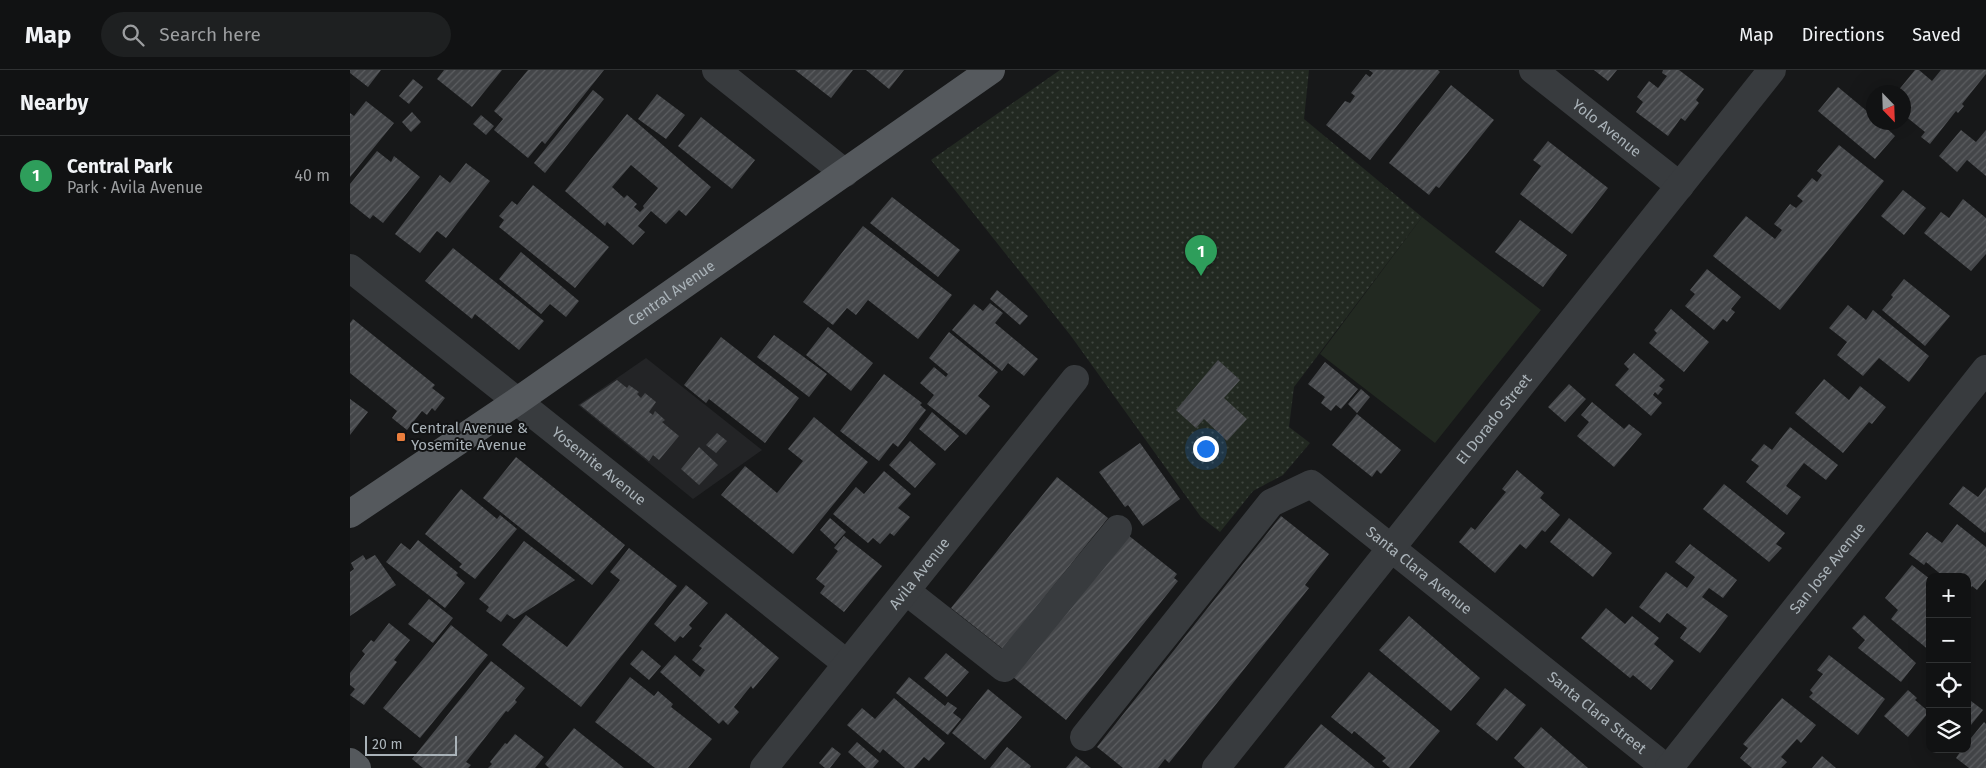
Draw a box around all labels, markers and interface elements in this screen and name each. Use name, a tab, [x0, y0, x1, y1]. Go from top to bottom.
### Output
search box	[101, 12, 451, 57]
text: Map	[25, 21, 71, 49]
icon: search	[119, 21, 147, 49]
text: Search here	[159, 23, 261, 46]
text: Map	[1739, 24, 1774, 46]
text: Directions	[1802, 24, 1884, 46]
text: Saved	[1912, 24, 1961, 46]
north arrow	[1866, 85, 1911, 130]
text: Nearby	[20, 90, 88, 116]
street label: Yolo Avenue	[1569, 95, 1645, 161]
text: Central Park	[67, 155, 173, 178]
text: 1	[32, 166, 40, 185]
text: 40 m	[295, 166, 330, 185]
text: Park · Avila Avenue	[67, 178, 203, 197]
pin: 1	[1185, 235, 1217, 276]
street label: Central Avenue	[625, 257, 718, 330]
street label: El Dorado Street	[1452, 370, 1536, 468]
place label: Central Avenue & Yosemite Avenue	[411, 419, 528, 454]
street label: Yosemite Avenue	[548, 423, 650, 509]
marker: Central Avenue & Yosemite Avenue	[395, 431, 407, 443]
your location	[1193, 436, 1219, 462]
street label: San Jose Avenue	[1786, 519, 1869, 618]
street label: Santa Clara Avenue	[1362, 522, 1476, 618]
street label: Avila Avenue	[885, 534, 954, 613]
map controls	[1926, 573, 1971, 753]
button: +	[1926, 573, 1971, 618]
button: −	[1926, 618, 1971, 663]
button: locate	[1926, 663, 1971, 708]
street label: Santa Clara Street	[1544, 668, 1650, 758]
button: layers	[1926, 708, 1971, 753]
scale bar	[365, 733, 458, 756]
text: 20 m	[372, 736, 402, 753]

